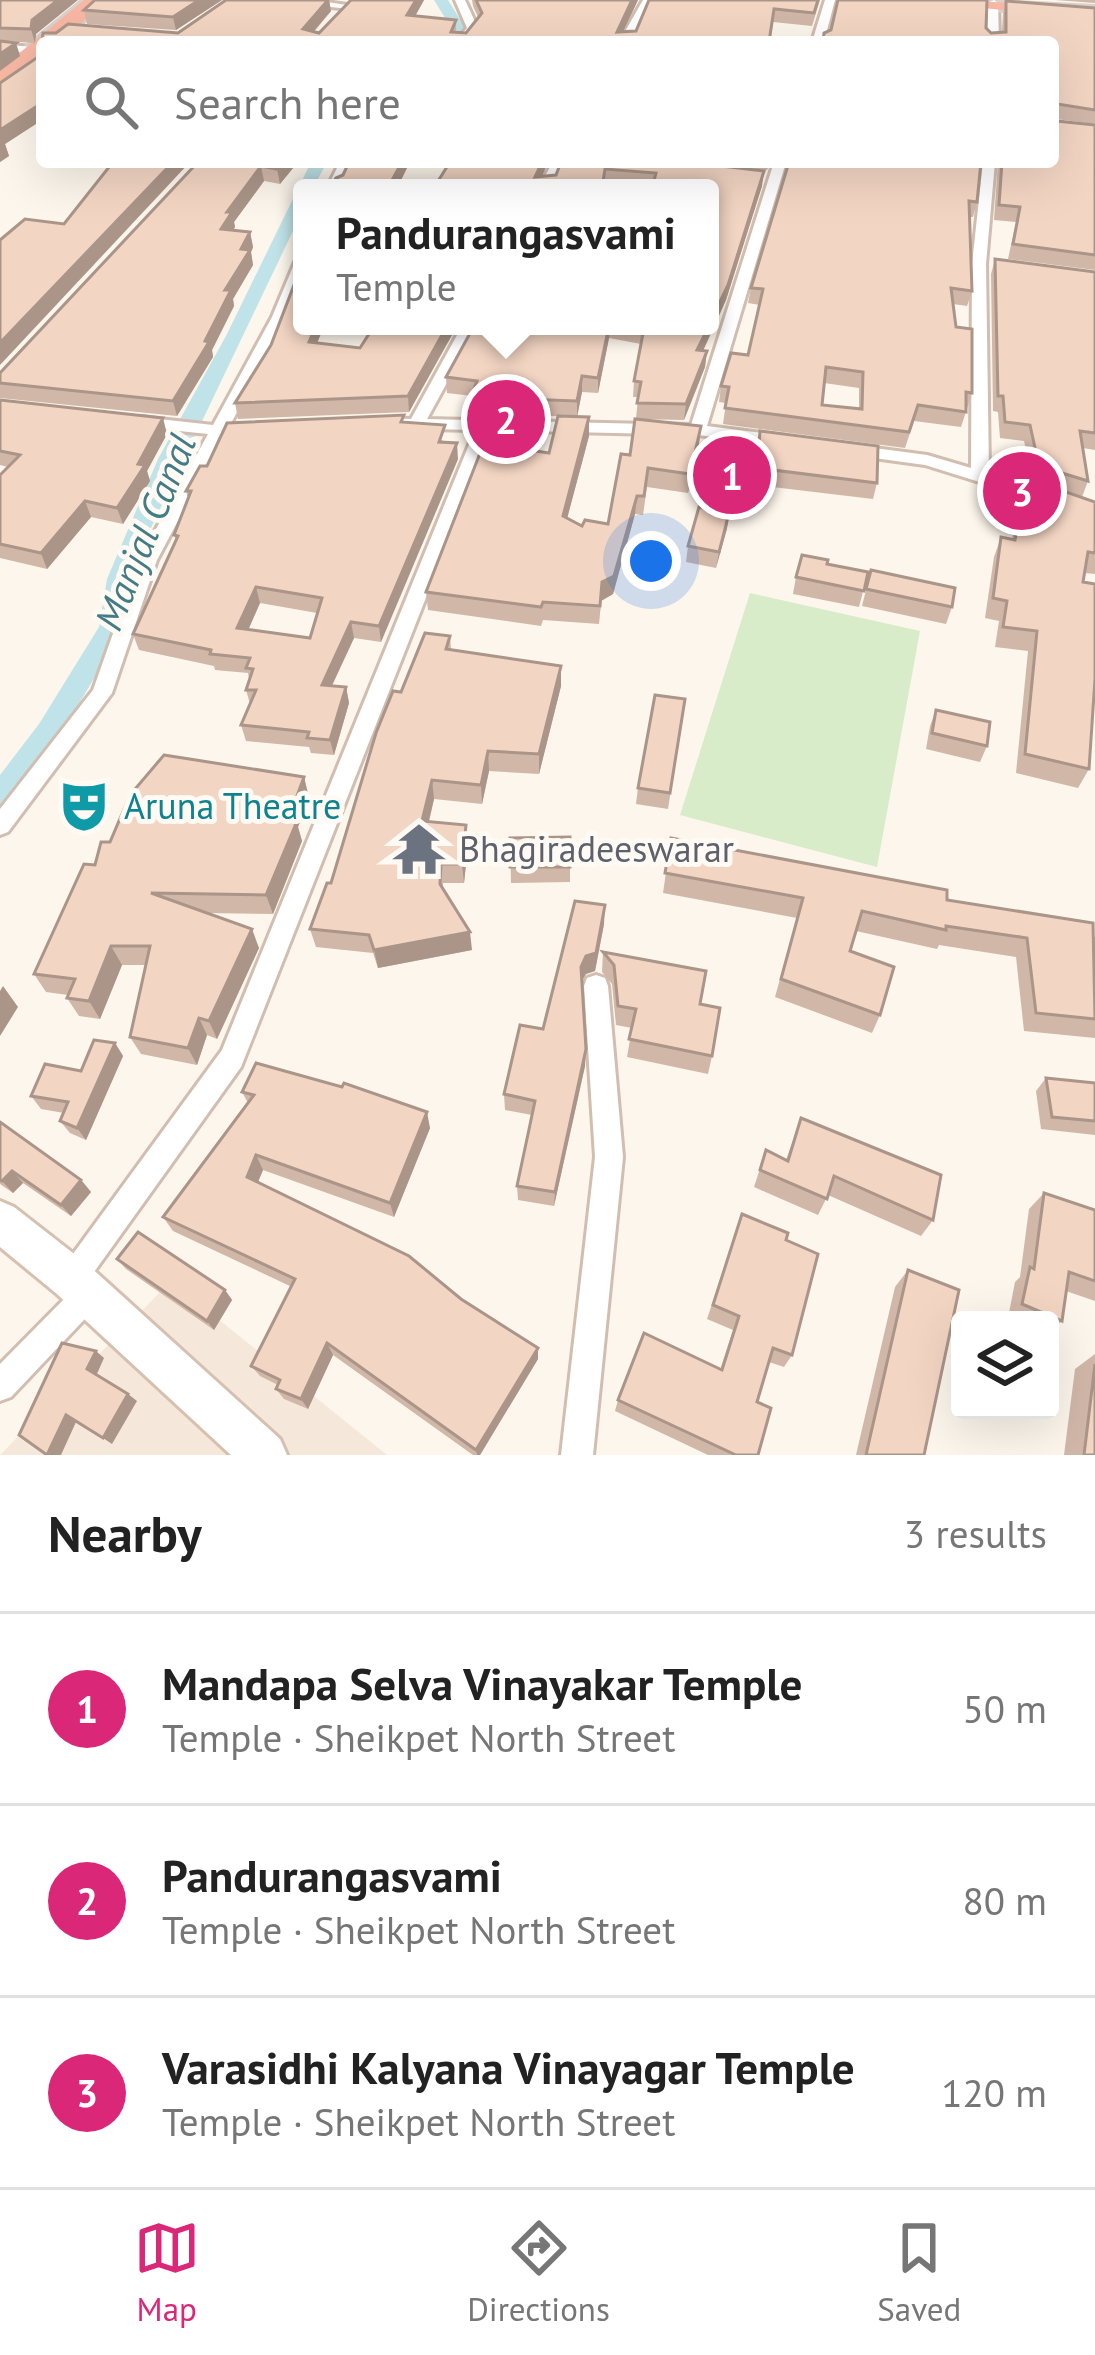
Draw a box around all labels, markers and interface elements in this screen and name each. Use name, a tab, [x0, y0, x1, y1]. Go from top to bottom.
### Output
search box	[36, 36, 1059, 168]
icon: search	[78, 69, 144, 135]
text: Search here	[174, 73, 401, 131]
popup	[293, 179, 719, 335]
text: Pandurangasvami	[336, 203, 676, 261]
text: Temple	[336, 261, 456, 312]
pin: 2	[467, 374, 545, 464]
water label: Manjal Canal	[82, 426, 207, 637]
pin: 1	[693, 430, 771, 520]
pin: 3	[983, 446, 1061, 536]
your location	[621, 531, 681, 591]
theatre icon: Aruna Theatre	[55, 777, 113, 835]
place label: Aruna Theatre	[124, 782, 341, 829]
temple icon: Bhagiradeeswarar	[390, 820, 448, 878]
place label: Bhagiradeeswarar	[459, 825, 734, 872]
map controls	[951, 1311, 1059, 1419]
button: layers	[951, 1311, 1059, 1419]
text: Nearby	[48, 1500, 202, 1566]
text: 3 results	[904, 1508, 1047, 1559]
text: Mandapa Selva Vinayakar Temple	[162, 1654, 802, 1712]
text: 1	[76, 1683, 98, 1734]
text: 50 m	[962, 1683, 1047, 1734]
text: Temple · Sheikpet North Street	[162, 1712, 675, 1763]
text: Pandurangasvami	[162, 1846, 502, 1904]
text: 2	[76, 1875, 98, 1926]
text: 80 m	[962, 1875, 1047, 1926]
text: Temple · Sheikpet North Street	[162, 1904, 675, 1955]
text: Varasidhi Kalyana Vinayagar Temple	[162, 2038, 855, 2096]
text: 3	[76, 2067, 98, 2118]
text: 120 m	[941, 2067, 1047, 2118]
text: Temple · Sheikpet North Street	[162, 2096, 675, 2147]
tab: Map	[134, 2215, 200, 2330]
tab: Directions	[467, 2215, 610, 2330]
tab: Saved	[877, 2215, 961, 2330]

